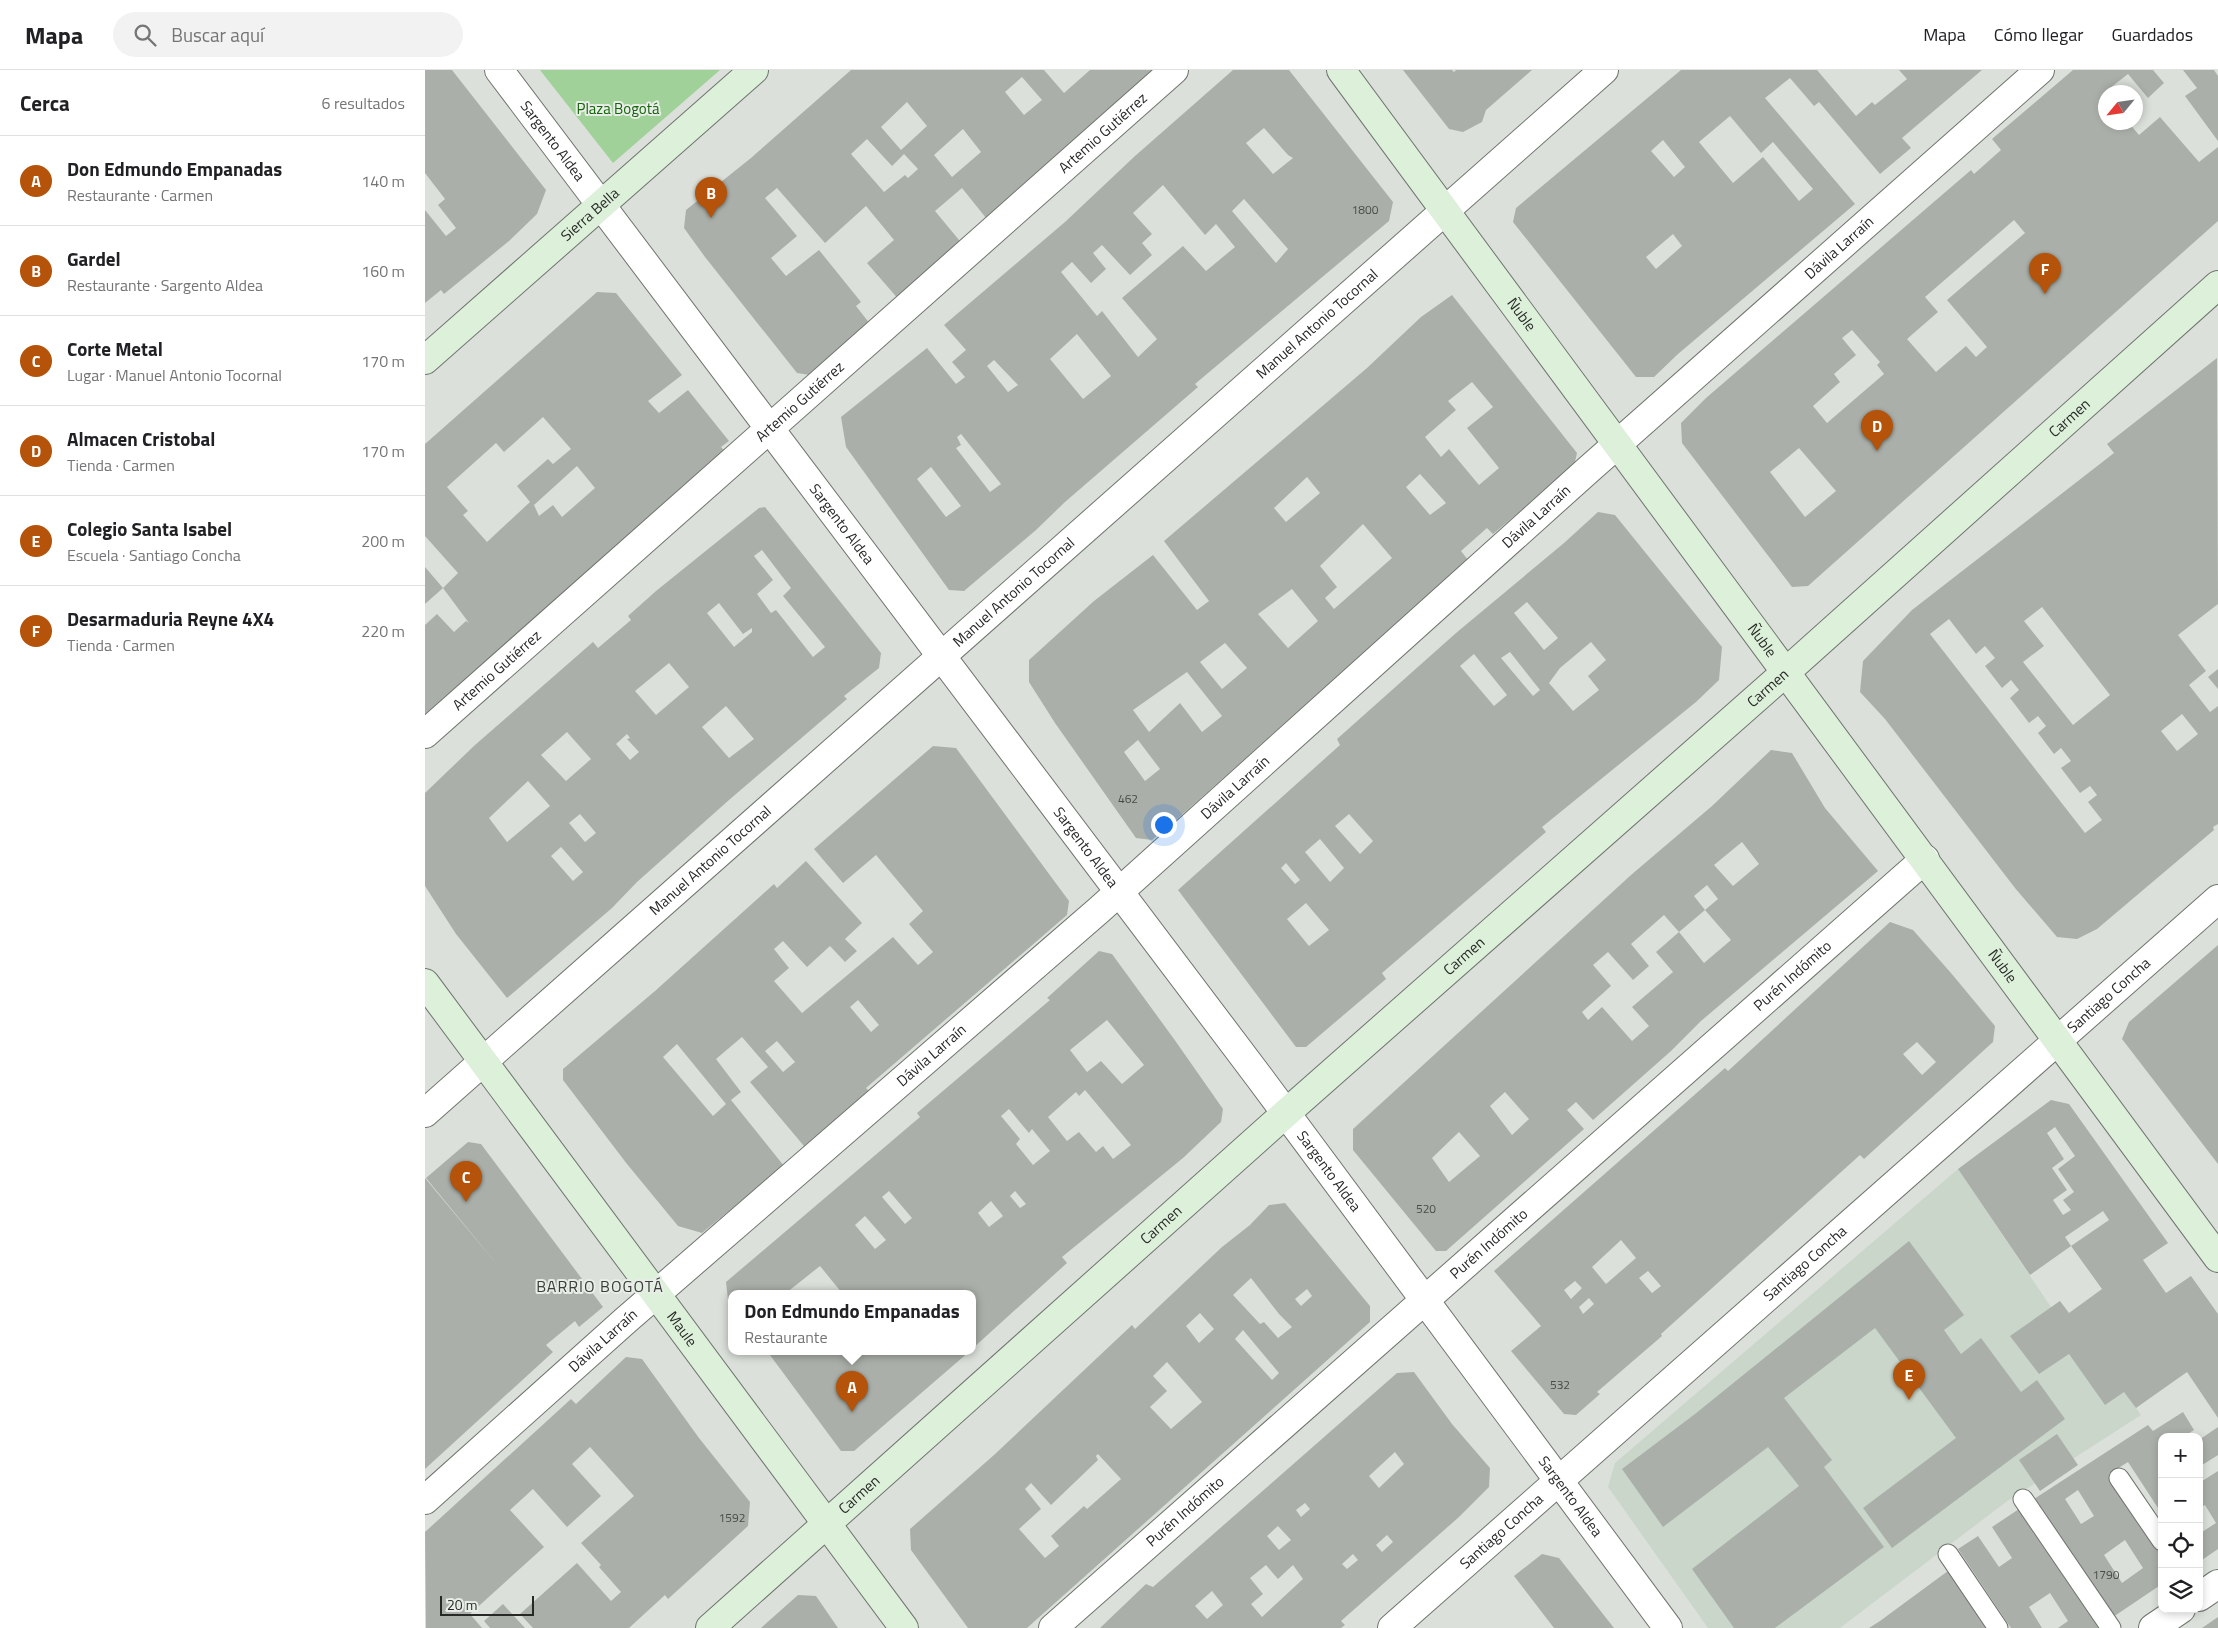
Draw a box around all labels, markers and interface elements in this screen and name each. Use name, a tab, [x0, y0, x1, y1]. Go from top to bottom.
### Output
search box	[113, 12, 463, 57]
text: Mapa	[25, 17, 83, 53]
text: Buscar aquí	[171, 20, 264, 49]
icon: search	[131, 21, 159, 49]
text: Mapa	[1923, 21, 1966, 48]
text: Cómo llegar	[1994, 21, 2083, 48]
text: Guardados	[2111, 21, 2193, 48]
north arrow	[2098, 85, 2143, 130]
text: Cerca	[20, 87, 70, 119]
street label: Artemio Gutiérrez	[1053, 87, 1152, 178]
text: 6 resultados	[321, 91, 405, 115]
street label: Sargento Aldea	[515, 95, 591, 186]
park label: Plaza Bogotá	[576, 97, 660, 120]
text: Don Edmundo Empanadas	[67, 154, 282, 183]
text: A	[31, 169, 41, 193]
text: 140 m	[361, 169, 405, 193]
pin: B	[695, 177, 727, 218]
street label: Sierra Bella	[555, 182, 625, 246]
text: Restaurante · Carmen	[67, 183, 213, 207]
house number: 1800	[1352, 200, 1379, 219]
street label: Dávila Larraín	[1799, 210, 1879, 284]
text: Gardel	[67, 244, 121, 273]
pin: F	[2029, 253, 2061, 294]
text: B	[31, 259, 41, 283]
text: 160 m	[361, 259, 405, 283]
street label: Manuel Antonio Tocornal	[1251, 263, 1383, 384]
text: Restaurante · Sargento Aldea	[67, 273, 263, 297]
street label: Ñuble	[1502, 293, 1542, 336]
text: Corte Metal	[67, 334, 163, 363]
text: C	[32, 349, 40, 373]
text: 170 m	[361, 349, 405, 373]
street label: Artemio Gutiérrez	[750, 355, 849, 447]
text: Lugar · Manuel Antonio Tocornal	[67, 363, 282, 387]
street label: Carmen	[2043, 393, 2095, 443]
pin: D	[1861, 410, 1893, 451]
text: Almacen Cristobal	[67, 424, 215, 453]
text: D	[31, 439, 41, 463]
text: 170 m	[361, 439, 405, 463]
text: Tienda · Carmen	[67, 453, 175, 477]
street label: Sargento Aldea	[804, 479, 881, 570]
street label: Dávila Larraín	[1496, 479, 1576, 553]
text: Colegio Santa Isabel	[67, 514, 232, 543]
text: E	[32, 529, 40, 553]
text: 200 m	[361, 529, 405, 553]
street label: Manuel Antonio Tocornal	[947, 531, 1080, 652]
text: Escuela · Santiago Concha	[67, 543, 241, 567]
text: Desarmaduria Reyne 4X4	[67, 604, 274, 633]
street label: Ñuble	[1742, 618, 1783, 662]
text: F	[32, 619, 40, 643]
text: 220 m	[361, 619, 405, 643]
street label: Artemio Gutiérrez	[447, 624, 546, 716]
text: Tienda · Carmen	[67, 633, 175, 657]
street label: Carmen	[1741, 663, 1793, 713]
street label: Dávila Larraín	[1195, 750, 1275, 824]
house number: 462	[1118, 789, 1138, 808]
street label: Manuel Antonio Tocornal	[644, 800, 776, 921]
street label: Sargento Aldea	[1048, 802, 1125, 893]
your location	[1151, 812, 1177, 838]
street label: Carmen	[1438, 931, 1490, 981]
street label: Purén Indómito	[1748, 935, 1836, 1016]
street label: Ñuble	[1983, 944, 2023, 988]
street label: Santiago Concha	[2062, 951, 2156, 1038]
street label: Dávila Larraín	[891, 1018, 971, 1092]
street label: Sargento Aldea	[1292, 1126, 1368, 1217]
pin: C	[450, 1161, 482, 1202]
street label: Carmen	[1135, 1199, 1187, 1249]
house number: 520	[1416, 1199, 1436, 1218]
street label: Purén Indómito	[1444, 1202, 1533, 1284]
street label: Santiago Concha	[1758, 1219, 1852, 1306]
district label: BARRIO BOGOTÁ	[536, 1274, 664, 1298]
popup	[728, 1290, 976, 1355]
text: Don Edmundo Empanadas	[744, 1296, 960, 1325]
street label: Dávila Larraín	[563, 1303, 642, 1377]
street label: Maule	[661, 1306, 703, 1351]
text: Restaurante	[744, 1325, 828, 1349]
pin: E	[1893, 1359, 1925, 1400]
pin: A	[836, 1371, 868, 1412]
house number: 532	[1550, 1375, 1570, 1394]
map controls	[2158, 1433, 2203, 1613]
button: +	[2158, 1433, 2203, 1478]
street label: Sargento Aldea	[1533, 1451, 1609, 1542]
street label: Carmen	[833, 1469, 885, 1519]
street label: Purén Indómito	[1140, 1470, 1229, 1552]
button: −	[2158, 1478, 2203, 1523]
street label: Santiago Concha	[1454, 1487, 1548, 1574]
house number: 1592	[719, 1508, 745, 1527]
button: locate	[2158, 1523, 2203, 1568]
house number: 1790	[2093, 1565, 2120, 1584]
button: layers	[2158, 1568, 2203, 1613]
scale bar	[440, 1593, 534, 1616]
text: 20 m	[447, 1594, 477, 1615]

